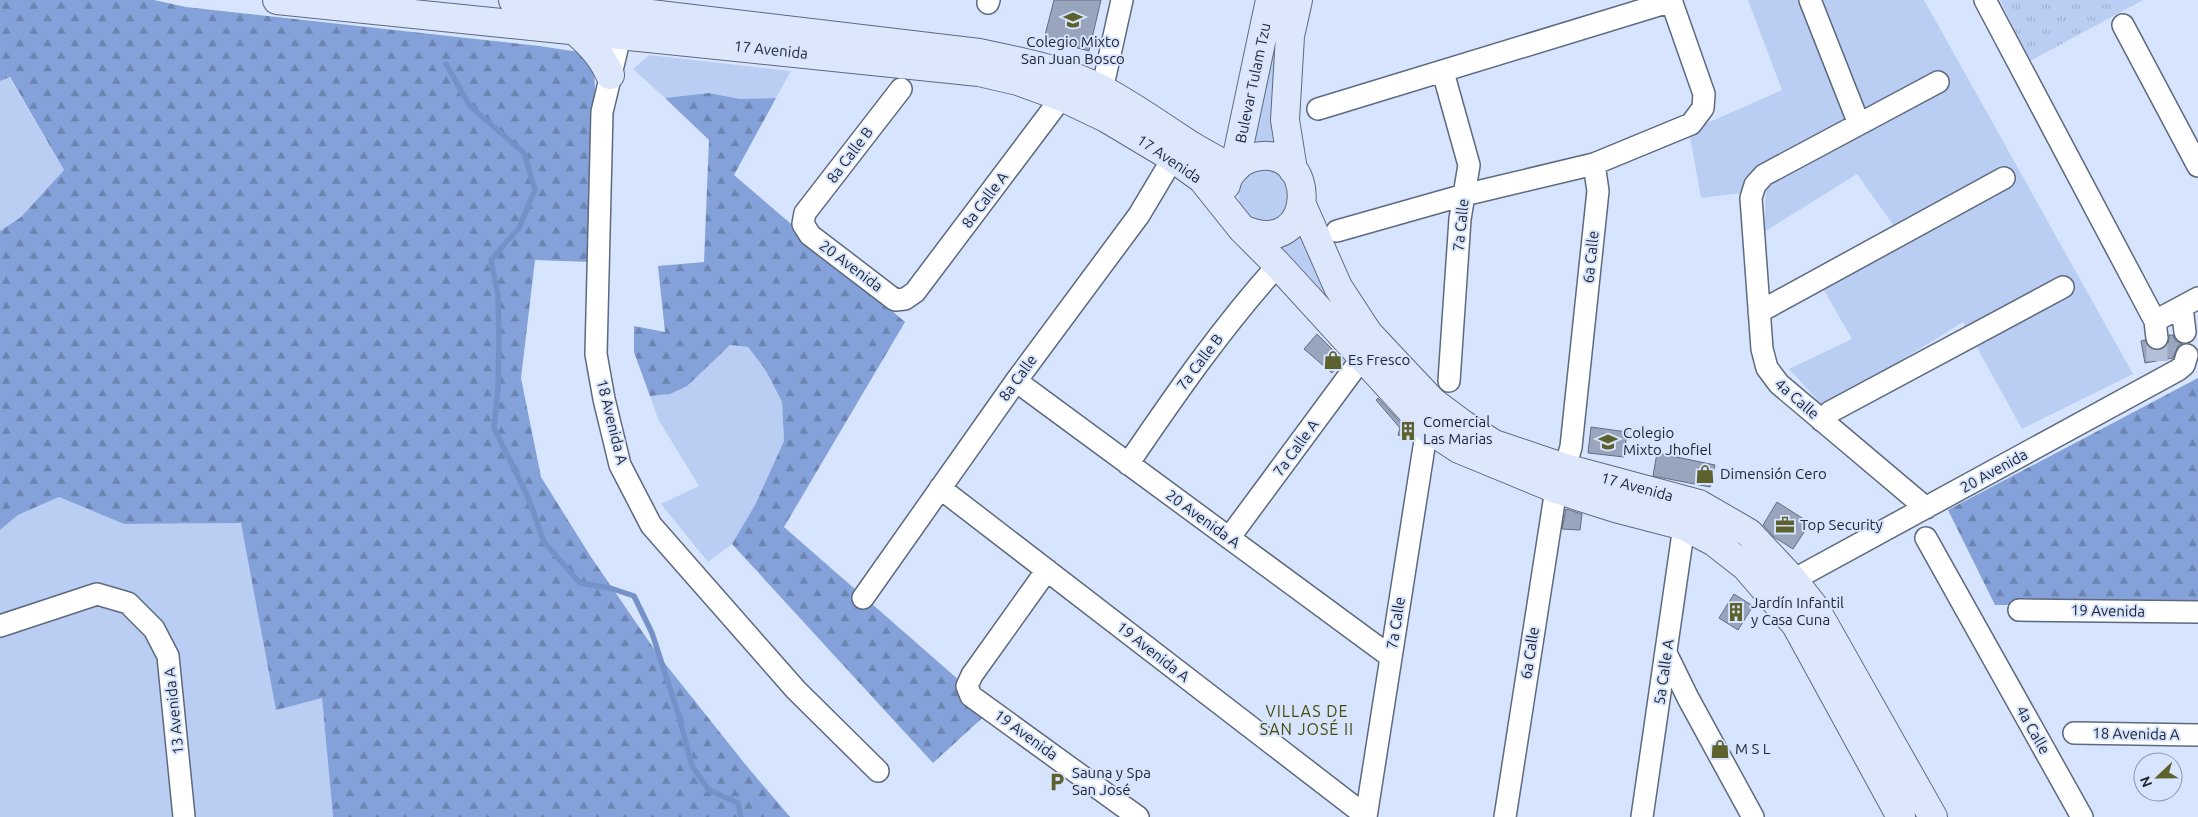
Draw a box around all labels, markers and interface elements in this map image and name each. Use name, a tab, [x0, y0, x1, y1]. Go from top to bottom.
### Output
school or university icon: Colegio Mixto San Juan Bosco	[1062, 9, 1084, 31]
street label: Bulevar Tulam Tzu	[1231, 21, 1274, 145]
place label: Colegio Mixto San Juan Bosco	[1021, 33, 1125, 67]
street label: 17 Avenida	[733, 37, 809, 62]
street label: 8a Calle B	[823, 123, 876, 186]
street label: 17 Avenida	[1134, 131, 1205, 186]
street label: 8a Calle A	[958, 168, 1011, 231]
street label: 7a Calle	[1449, 198, 1472, 252]
street label: 6a Calle	[1579, 230, 1602, 284]
street label: 20 Avenida	[817, 236, 886, 295]
street label: 7a Calle B	[1173, 330, 1226, 393]
shop icon: Es Fresco	[1322, 349, 1344, 371]
street label: 8a Calle	[995, 351, 1040, 404]
place label: Es Fresco	[1348, 351, 1410, 368]
street label: 4a Calle	[1772, 375, 1823, 422]
street label: 18 Avenida A	[594, 377, 631, 467]
place label: Comercial Las Marias	[1423, 413, 1493, 447]
street label: 7a Calle A	[1269, 416, 1322, 479]
building icon: Comercial Las Marias	[1397, 420, 1419, 442]
place label: Colegio Mixto Jhofiel	[1623, 424, 1712, 458]
school or university icon: Colegio Mixto Jhofiel	[1597, 431, 1619, 453]
street label: 20 Avenida	[1957, 445, 2030, 496]
shop icon: Dimensión Cero	[1694, 463, 1716, 485]
place label: Dimensión Cero	[1720, 465, 1827, 482]
street label: 17 Avenida	[1599, 469, 1675, 504]
street label: 20 Avenida A	[1163, 486, 1244, 551]
office icon: Top Security	[1774, 514, 1796, 536]
place label: Top Security	[1800, 516, 1883, 533]
place label: Jardín Infantil y Casa Cuna	[1751, 594, 1844, 628]
street label: 7a Calle	[1383, 596, 1408, 650]
building icon: Jardín Infantil y Casa Cuna	[1725, 601, 1747, 623]
street label: 19 Avenida	[2071, 601, 2145, 620]
street label: 19 Avenida A	[1114, 618, 1193, 685]
street label: 6a Calle	[1517, 626, 1542, 680]
street label: 5a Calle A	[1651, 638, 1677, 706]
street label: 13 Avenida A	[160, 666, 187, 755]
district label: VILLAS DE SAN JOSÉ II	[1260, 702, 1354, 738]
street label: 4a Calle	[2013, 703, 2054, 757]
street label: 19 Avenida	[991, 706, 1061, 763]
street label: 18 Avenida A	[2092, 724, 2180, 743]
shop icon: M S L	[1709, 738, 1731, 760]
place label: M S L	[1735, 740, 1771, 757]
north arrow	[2133, 752, 2183, 802]
place label: Sauna y Spa San José	[1072, 764, 1151, 798]
parking icon: Sauna y Spa San José	[1046, 771, 1068, 793]
text: N	[2137, 774, 2155, 790]

